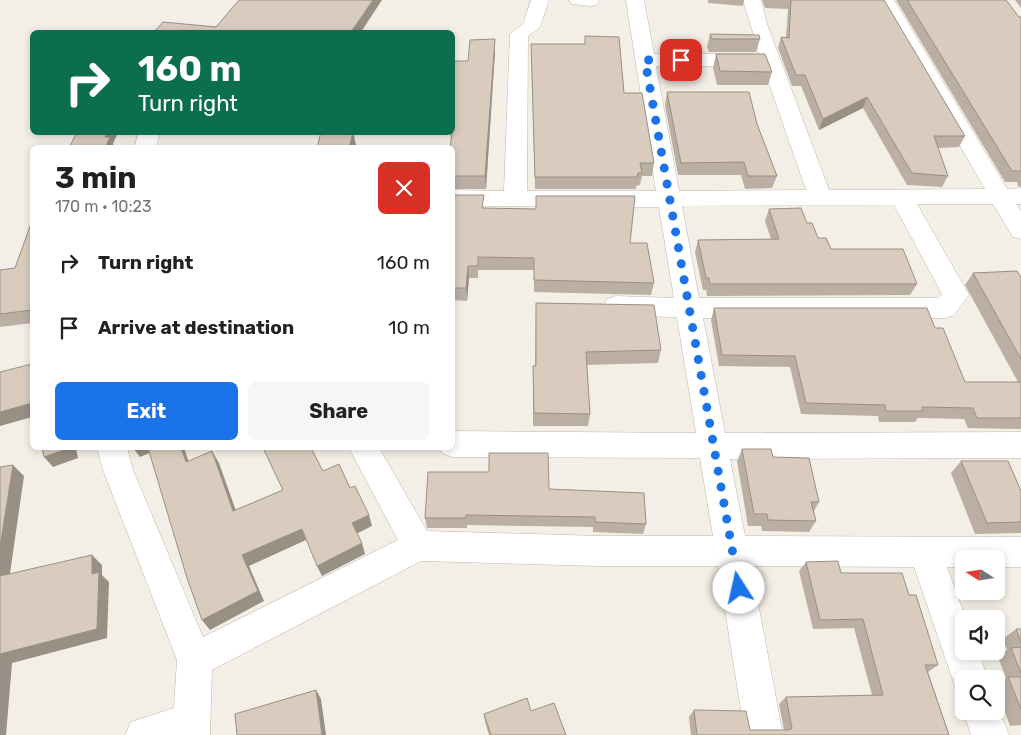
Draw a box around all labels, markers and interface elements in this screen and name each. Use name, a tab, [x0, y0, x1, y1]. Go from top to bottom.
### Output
pin	[660, 39, 702, 81]
icon: arrive	[667, 46, 695, 74]
text: 160 m	[138, 48, 242, 90]
icon: right	[55, 50, 120, 115]
text: Turn right	[138, 90, 238, 117]
text: 3 min	[55, 160, 137, 196]
button: close	[378, 162, 430, 214]
text: 170 m · 10:23	[55, 197, 152, 216]
icon: right	[55, 249, 83, 277]
text: Turn right	[98, 251, 193, 274]
text: 160 m	[377, 251, 430, 274]
icon: arrive	[55, 314, 83, 342]
text: Arrive at destination	[98, 316, 294, 339]
text: 10 m	[388, 316, 430, 339]
button: Exit	[55, 382, 238, 440]
button: Share	[248, 382, 430, 440]
north arrow	[955, 550, 1005, 600]
map controls	[955, 550, 1005, 720]
position arrow	[712, 561, 764, 613]
button: sound	[955, 610, 1005, 660]
button: search	[955, 670, 1005, 720]

